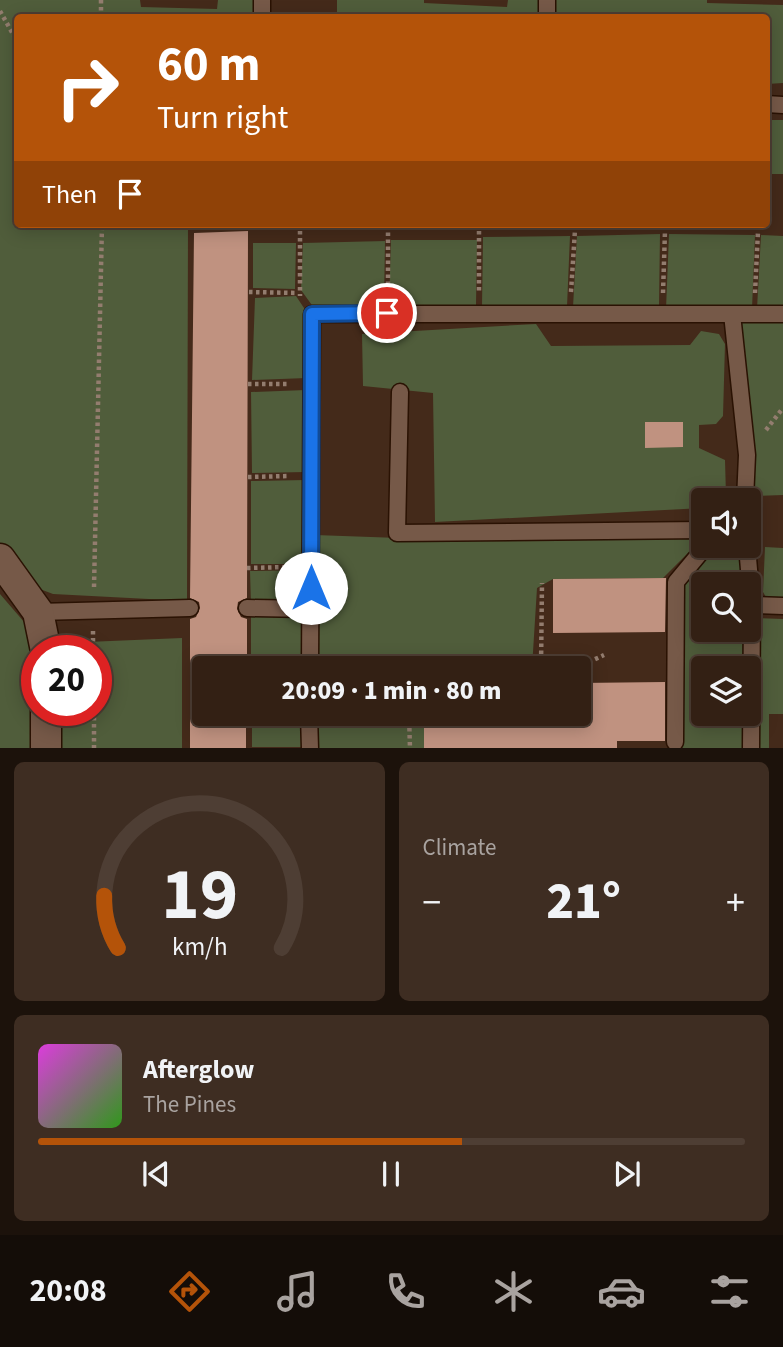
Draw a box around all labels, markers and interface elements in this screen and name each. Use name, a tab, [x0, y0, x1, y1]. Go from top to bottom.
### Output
text: 60 m	[157, 30, 261, 100]
icon: right	[42, 42, 133, 133]
text: Turn right	[157, 95, 288, 141]
icon: arrive	[111, 175, 149, 213]
text: Then	[42, 176, 97, 213]
pin	[357, 283, 417, 343]
icon: arrive	[368, 294, 406, 332]
map controls	[691, 488, 761, 726]
button: sound	[691, 488, 761, 558]
position arrow	[274, 551, 348, 625]
button: search	[691, 572, 761, 642]
speed limit sign: 20	[21, 635, 112, 726]
button: layers	[691, 656, 761, 726]
text: 20:09 · 1 min · 80 m	[282, 672, 501, 709]
text: Climate	[423, 831, 496, 864]
text: 19	[161, 843, 238, 947]
text: 21°	[546, 865, 621, 939]
text: −	[423, 876, 441, 930]
text: +	[726, 876, 745, 930]
text: km/h	[172, 928, 227, 964]
text: Afterglow	[143, 1051, 254, 1088]
text: The Pines	[143, 1088, 236, 1121]
icon: previous	[137, 1155, 175, 1193]
icon: pause	[372, 1155, 410, 1193]
icon: next	[608, 1155, 646, 1193]
icon: directions	[165, 1267, 214, 1316]
icon: music	[273, 1267, 322, 1316]
icon: phone	[381, 1267, 430, 1316]
icon: climate	[489, 1267, 538, 1316]
icon: car	[597, 1267, 646, 1316]
icon: filters	[705, 1267, 754, 1316]
text: 20:08	[29, 1268, 107, 1314]

